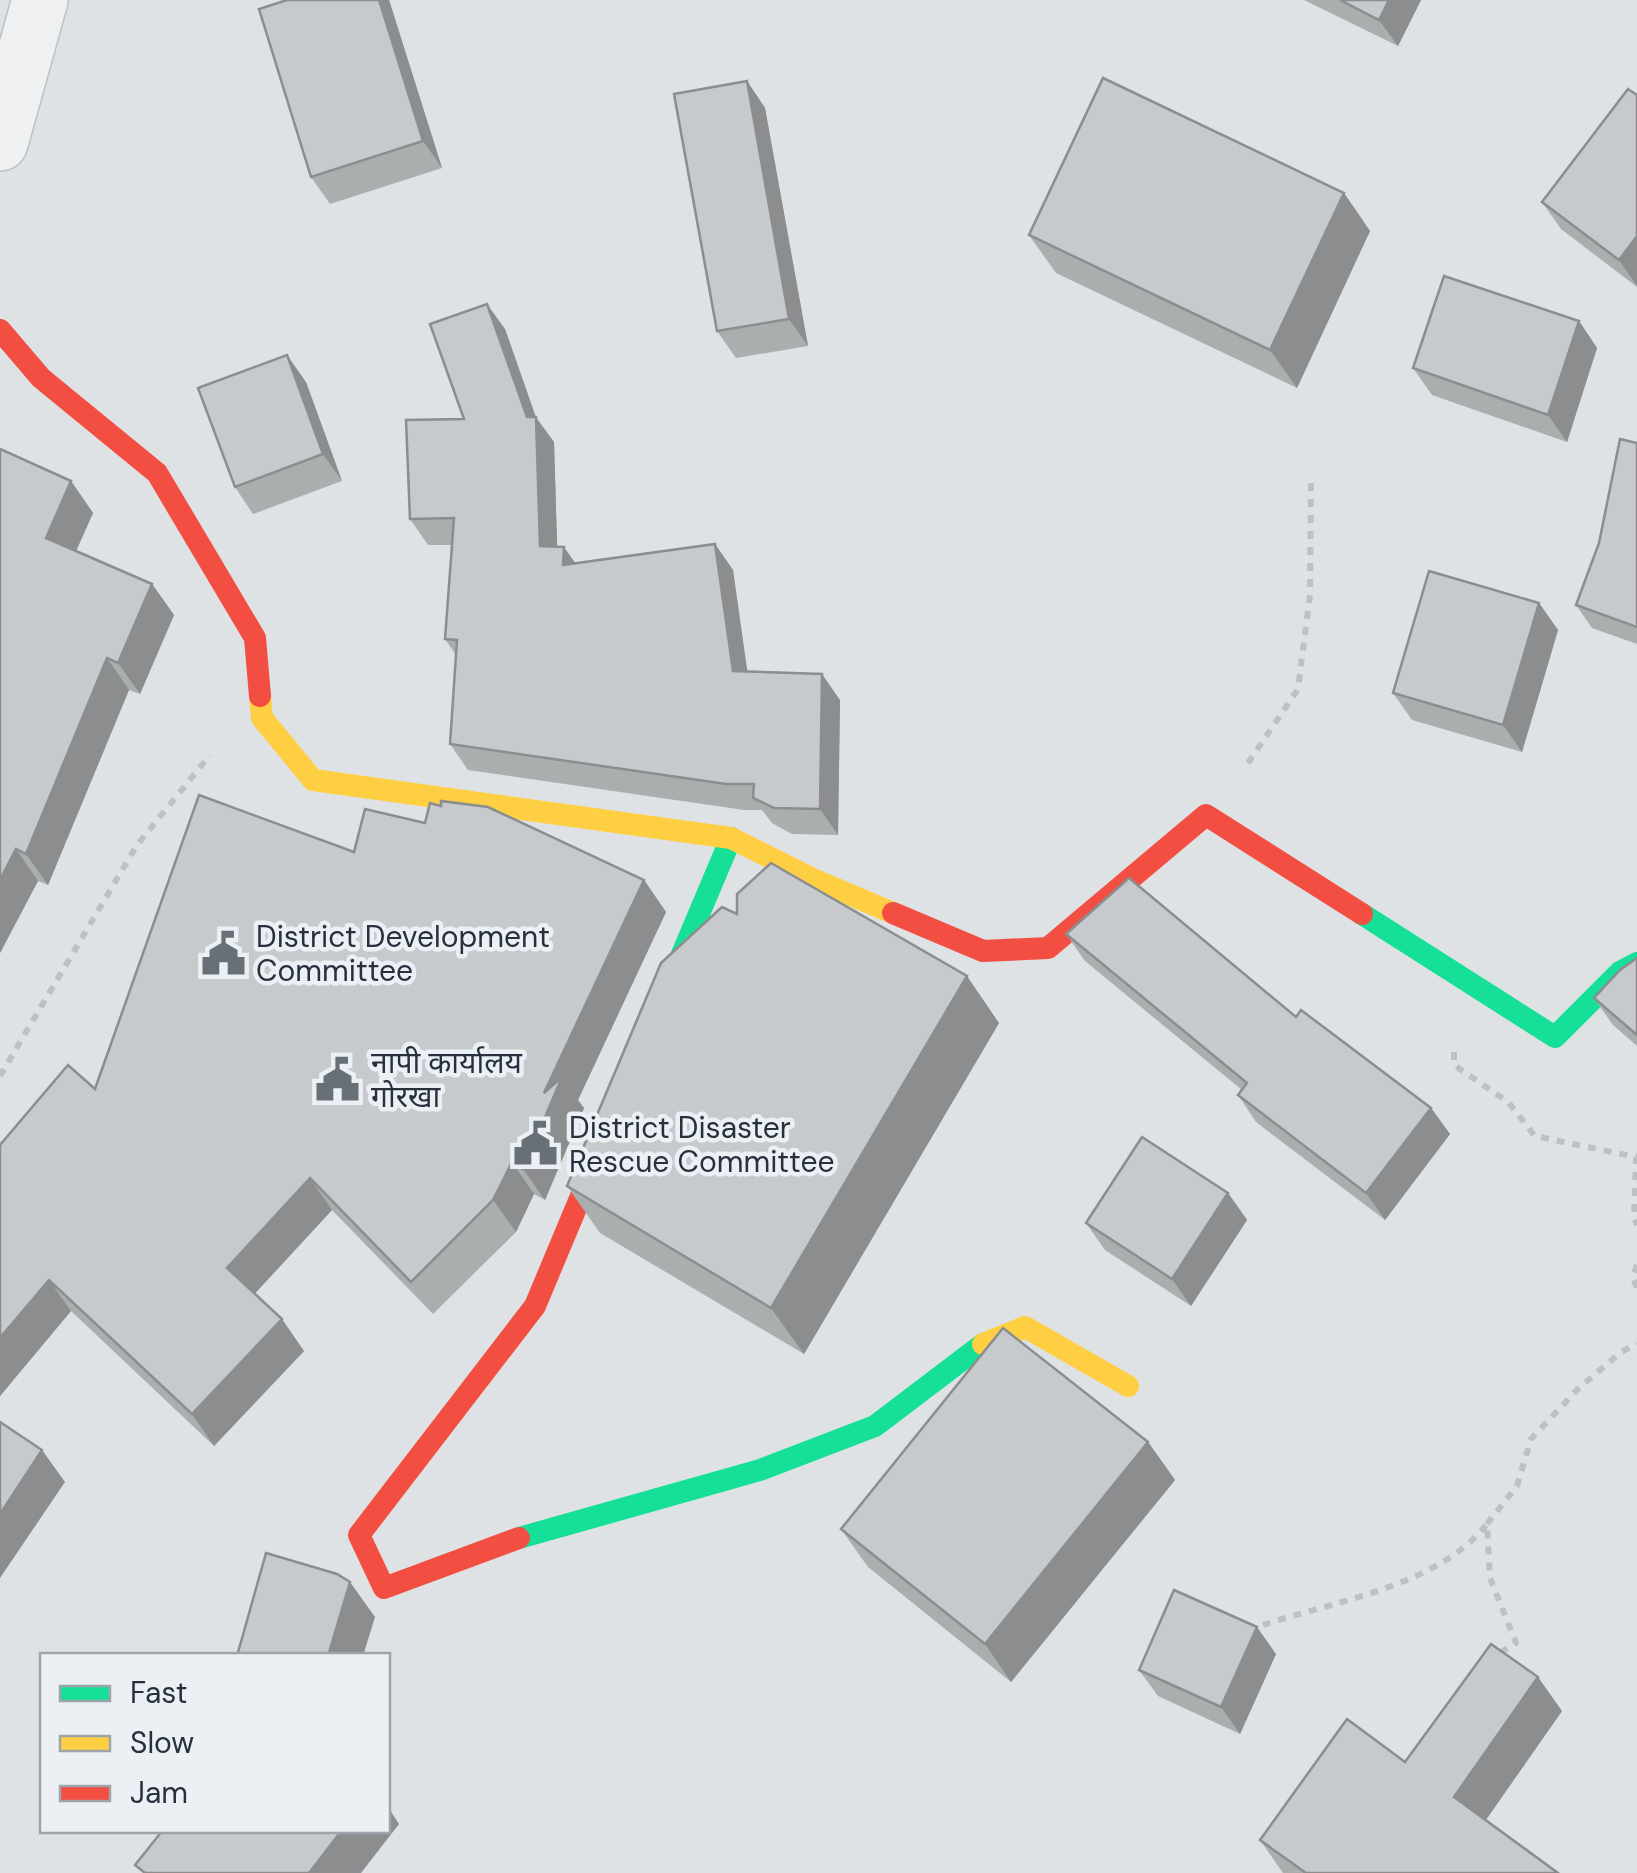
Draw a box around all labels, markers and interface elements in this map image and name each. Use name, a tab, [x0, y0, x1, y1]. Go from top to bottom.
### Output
place label: District Development Committee	[256, 917, 550, 990]
public building icon: District Development Committee	[199, 929, 247, 977]
place label: नापी कार्यालय गोरखा	[371, 1043, 523, 1116]
public building icon: नापी कार्यालय गोरखा	[314, 1055, 362, 1103]
place label: District Disaster Rescue Committee	[569, 1108, 835, 1181]
public building icon: District Disaster Rescue Committee	[512, 1120, 560, 1168]
legend	[40, 1653, 390, 1833]
text: Fast	[130, 1673, 188, 1712]
text: Slow	[130, 1723, 194, 1762]
text: Jam	[130, 1773, 188, 1812]

